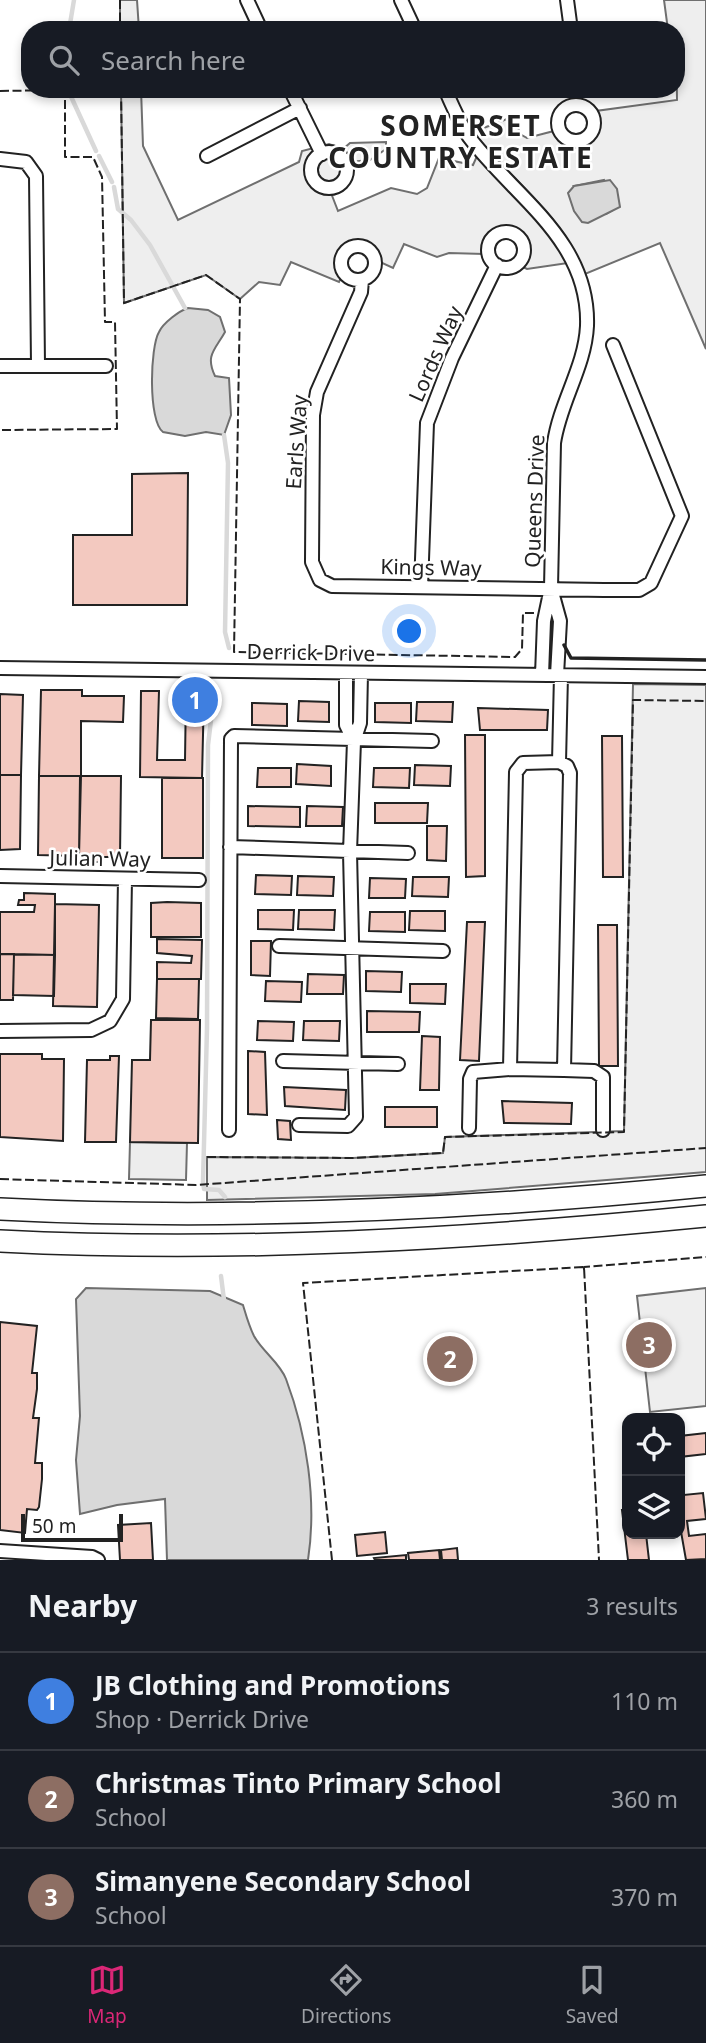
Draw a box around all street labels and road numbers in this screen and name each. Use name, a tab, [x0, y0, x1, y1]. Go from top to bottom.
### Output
street label: Lords Way	[402, 301, 469, 406]
street label: Earls Way	[279, 393, 313, 490]
street label: Queens Drive	[518, 434, 550, 568]
street label: Kings Way	[380, 552, 482, 582]
street label: Derrick Drive	[246, 637, 376, 667]
street label: Julian Way	[47, 843, 151, 873]

